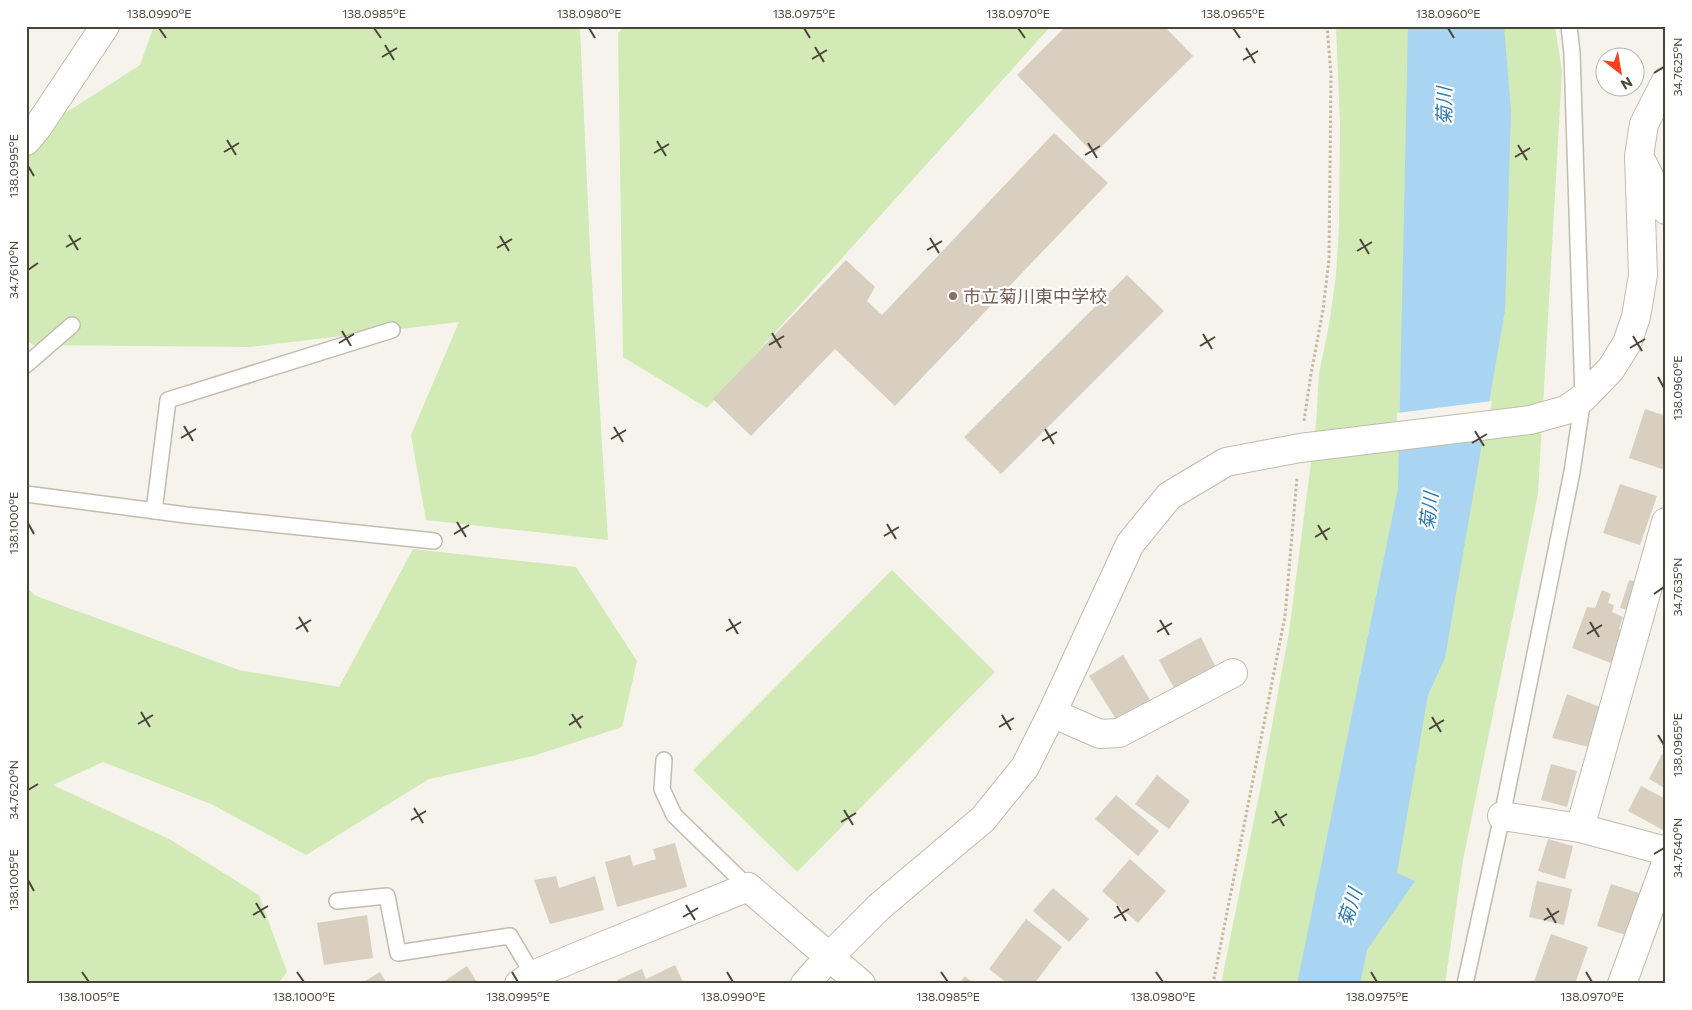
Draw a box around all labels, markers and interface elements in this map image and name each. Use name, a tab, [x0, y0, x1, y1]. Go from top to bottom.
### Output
text: 138.0990°E	[127, 6, 191, 20]
text: 138.0985°E	[342, 6, 406, 20]
text: 138.0980°E	[557, 6, 621, 20]
text: 138.0975°E	[773, 6, 835, 20]
text: 138.0970°E	[986, 6, 1050, 20]
text: 138.0965°E	[1201, 6, 1265, 20]
text: 138.0960°E	[1416, 6, 1480, 20]
text: 34.7625°N	[1670, 38, 1684, 96]
north arrow	[1594, 48, 1644, 98]
text: N	[1618, 74, 1636, 94]
water label: 菊川	[1432, 85, 1455, 125]
text: 138.0995°E	[6, 134, 20, 198]
text: 34.7610°N	[6, 241, 20, 299]
place label: 市立菊川東中学校	[963, 285, 1107, 307]
marker: 市立菊川東中学校	[947, 290, 959, 302]
text: 138.0960°E	[1670, 356, 1684, 420]
water label: 菊川	[1414, 489, 1442, 531]
text: 138.1000°E	[6, 492, 20, 554]
text: 34.7635°N	[1670, 558, 1684, 616]
text: 138.0965°E	[1670, 713, 1684, 777]
text: 34.7620°N	[6, 760, 20, 820]
text: 34.7640°N	[1670, 818, 1684, 878]
text: 138.1005°E	[6, 849, 20, 911]
water label: 菊川	[1332, 883, 1366, 929]
text: 138.1005°E	[58, 989, 120, 1003]
text: 138.1000°E	[273, 989, 335, 1003]
text: 138.0995°E	[486, 989, 550, 1003]
text: 138.0990°E	[701, 989, 765, 1003]
text: 138.0985°E	[916, 989, 980, 1003]
text: 138.0980°E	[1131, 989, 1195, 1003]
text: 138.0975°E	[1346, 989, 1408, 1003]
text: 138.0970°E	[1560, 989, 1624, 1003]

